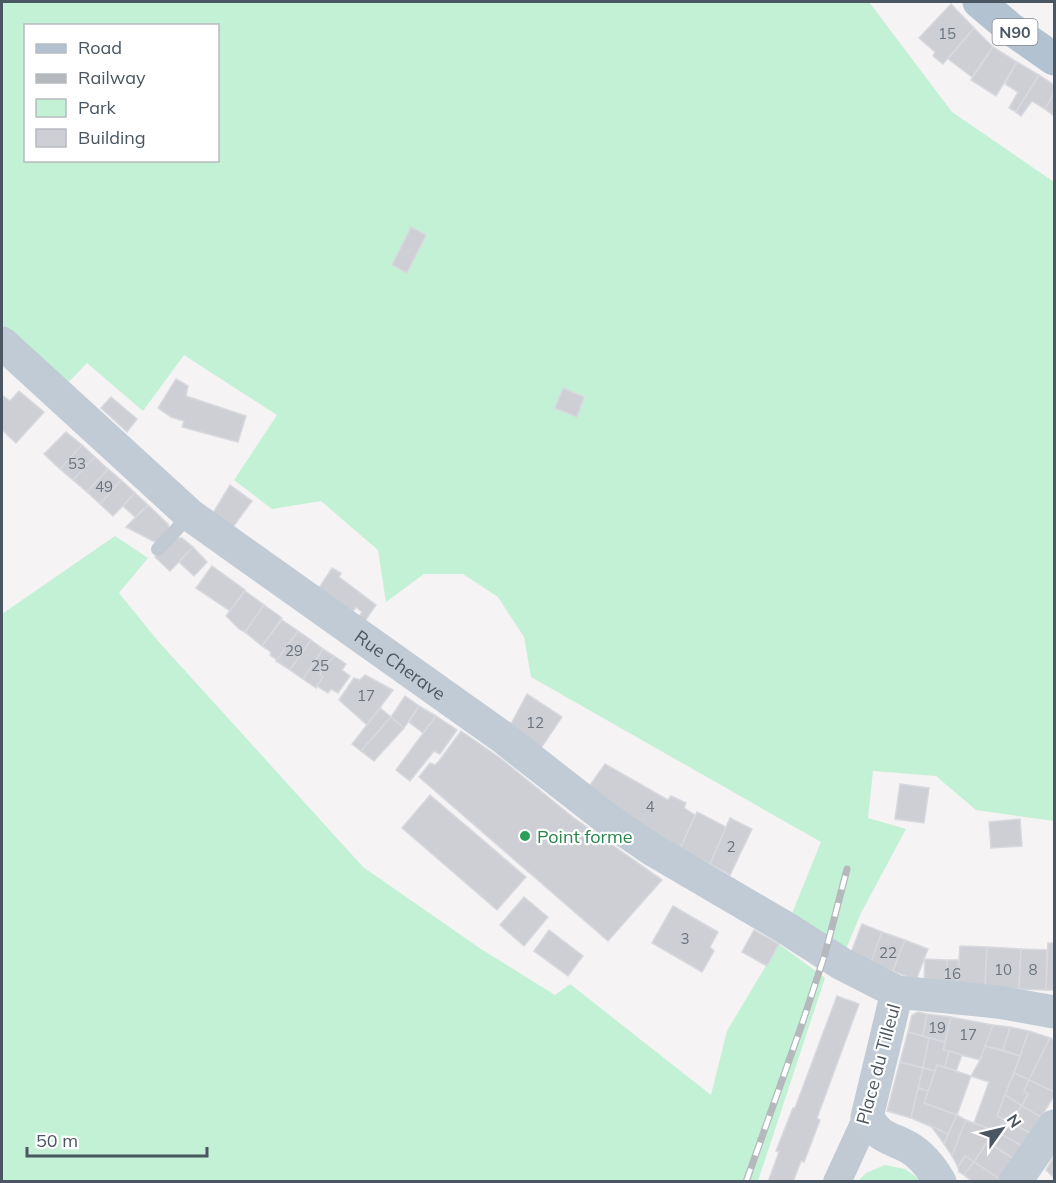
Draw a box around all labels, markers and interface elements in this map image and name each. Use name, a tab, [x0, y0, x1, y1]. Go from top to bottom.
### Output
road number: N90	[992, 19, 1038, 45]
legend	[24, 24, 219, 162]
house number: 15	[938, 24, 956, 43]
text: Road	[78, 36, 122, 59]
text: Railway	[78, 66, 146, 89]
text: Park	[78, 96, 117, 119]
text: Building	[78, 126, 146, 149]
house number: 53	[68, 454, 86, 473]
house number: 49	[95, 477, 113, 496]
street label: Rue Cherave	[350, 624, 451, 705]
house number: 29	[285, 641, 303, 660]
house number: 25	[311, 656, 329, 675]
house number: 17	[357, 686, 375, 705]
house number: 12	[526, 713, 544, 732]
house number: 4	[645, 797, 655, 816]
place label: Point forme	[537, 825, 633, 848]
marker: Point forme	[518, 829, 532, 843]
house number: 2	[726, 837, 736, 856]
house number: 3	[680, 929, 690, 948]
house number: 22	[879, 943, 897, 962]
house number: 10	[994, 960, 1012, 979]
house number: 8	[1028, 960, 1038, 979]
house number: 16	[943, 964, 961, 983]
street label: Place du Tilleul	[851, 1001, 905, 1127]
house number: 19	[928, 1018, 946, 1037]
house number: 17	[959, 1025, 977, 1044]
north arrow	[972, 1099, 1032, 1159]
text: N	[1003, 1110, 1026, 1131]
scale bar	[27, 1120, 207, 1158]
text: 50 m	[36, 1129, 78, 1152]

